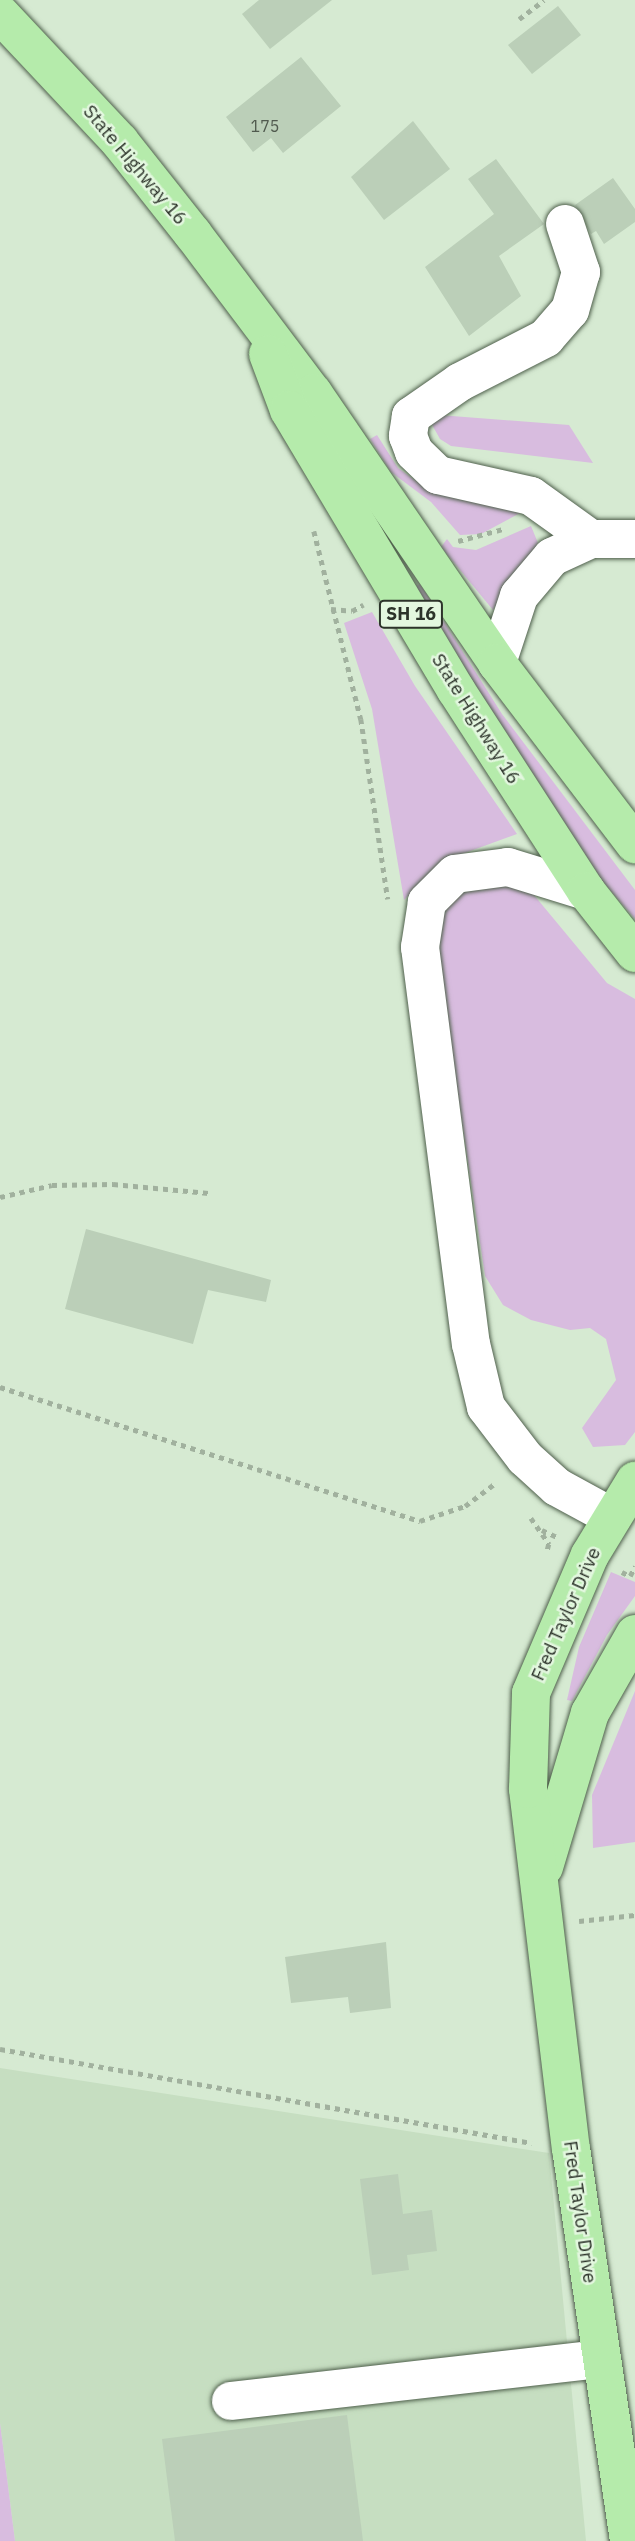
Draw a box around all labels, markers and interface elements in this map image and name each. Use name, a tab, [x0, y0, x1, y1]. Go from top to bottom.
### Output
street label: State Highway 16	[78, 100, 192, 230]
house number: 175	[251, 116, 279, 136]
road number: SH 16	[378, 600, 444, 628]
street label: State Highway 16	[427, 650, 525, 788]
street label: Fred Taylor Drive	[526, 1544, 606, 1684]
street label: Fred Taylor Drive	[559, 2139, 601, 2285]

